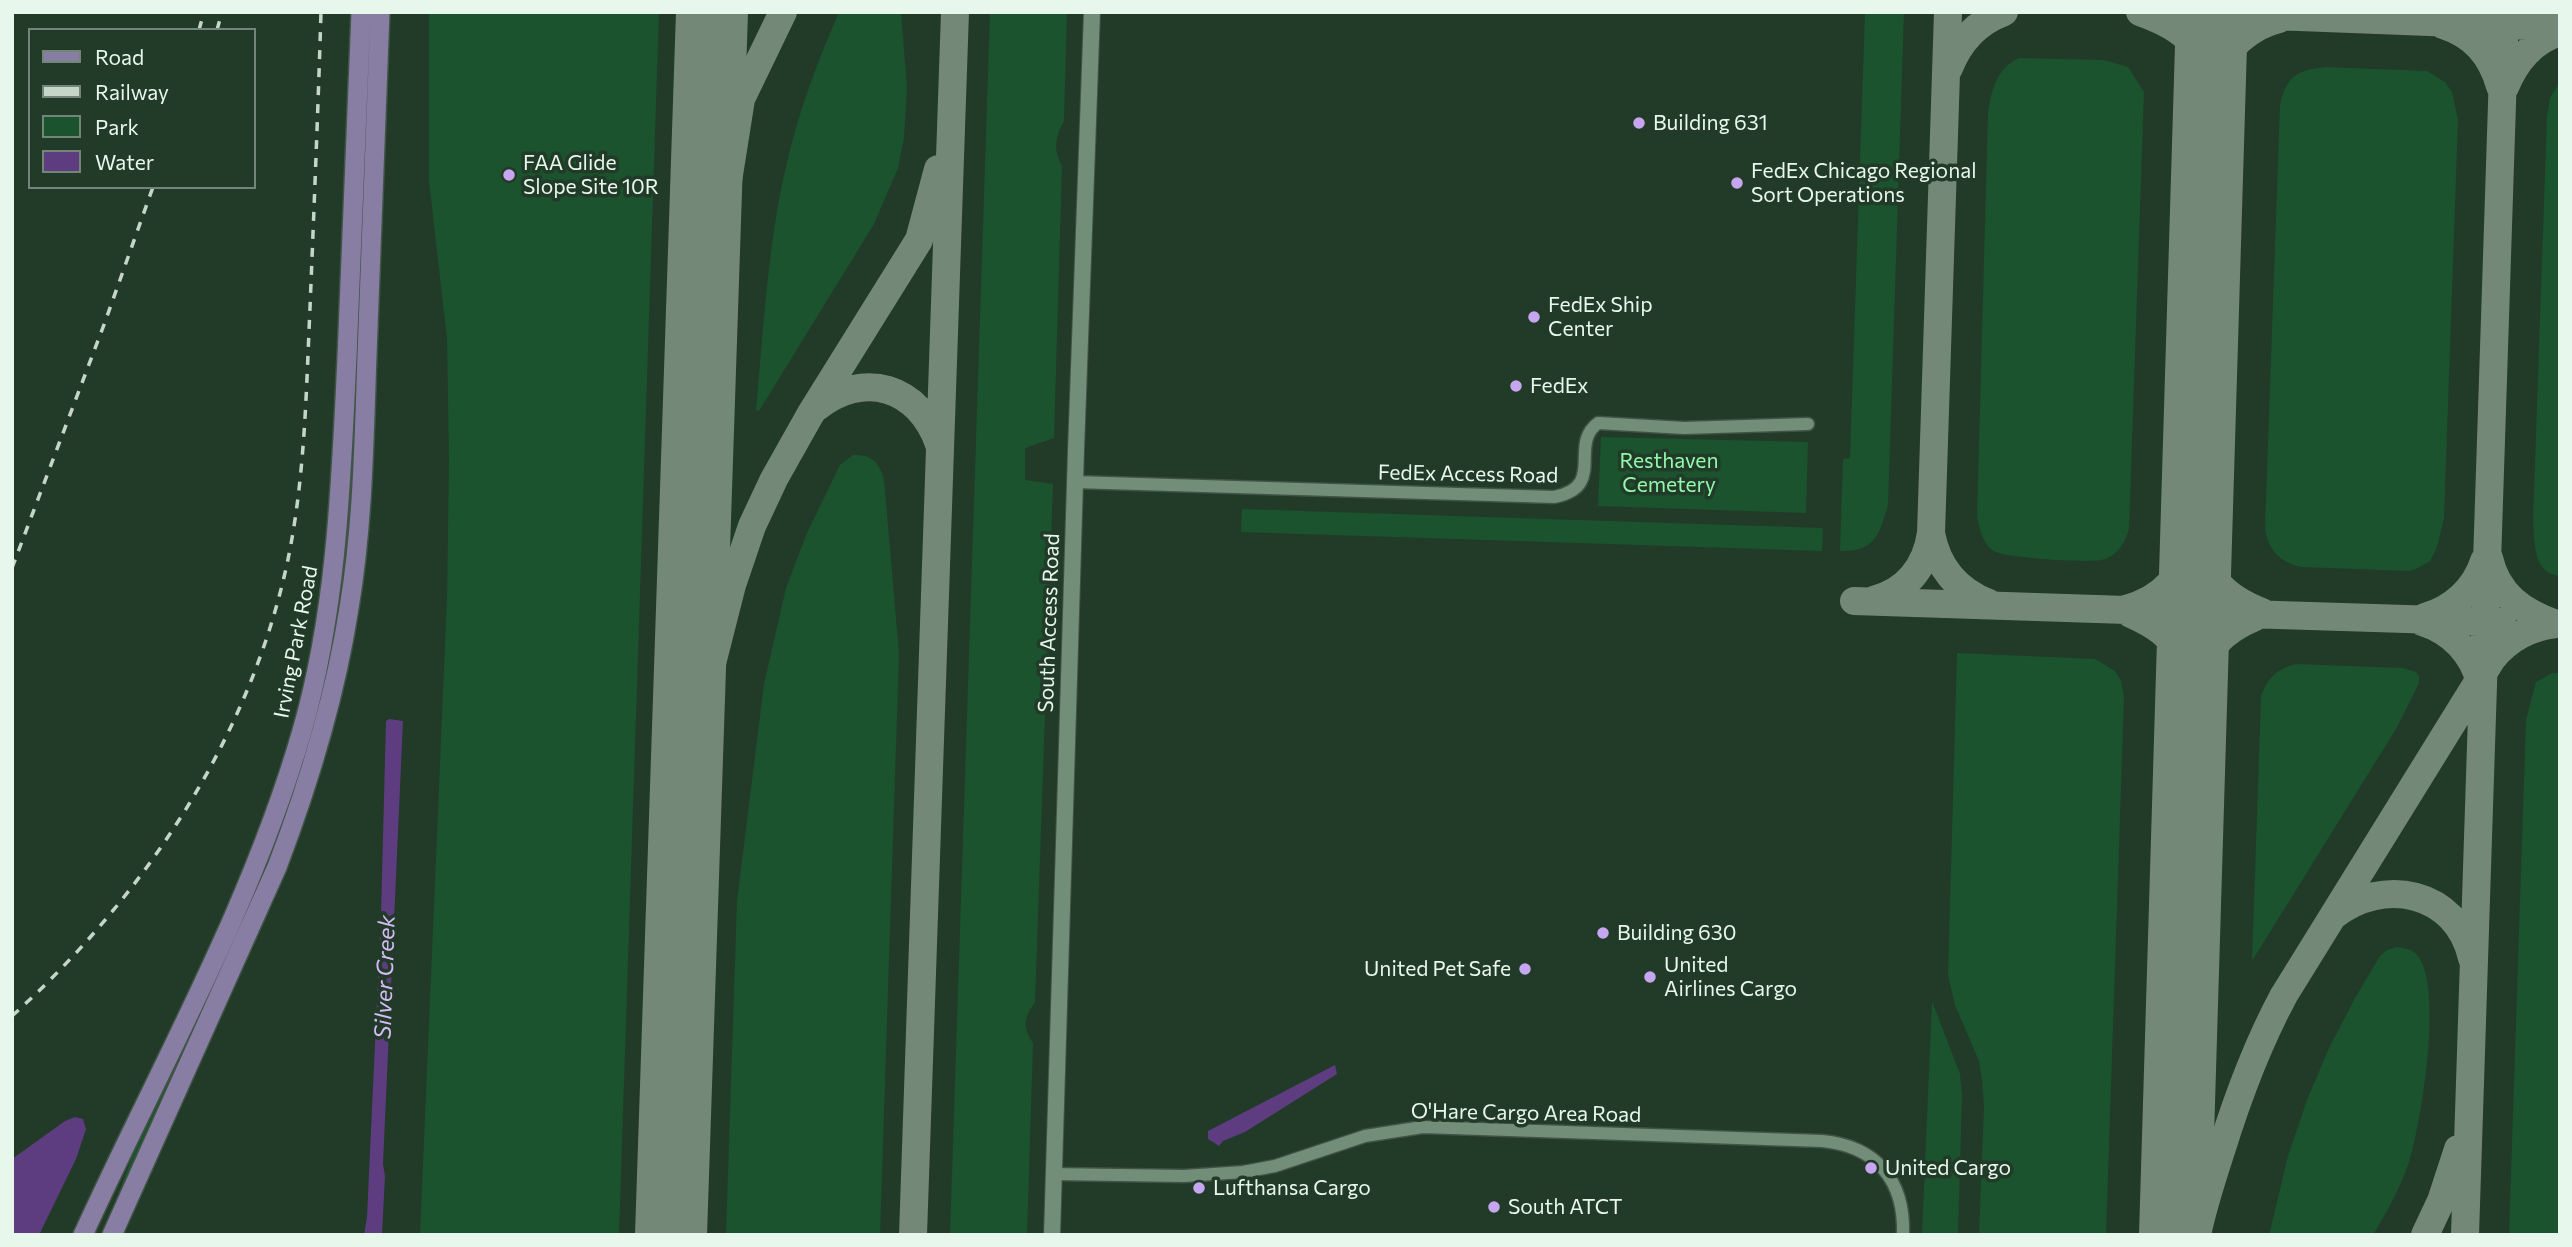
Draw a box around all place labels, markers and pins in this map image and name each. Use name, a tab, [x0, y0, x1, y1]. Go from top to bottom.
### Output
place label: Building 631	[1653, 110, 1768, 136]
marker: Building 631	[1631, 115, 1647, 131]
place label: FAA Glide Slope Site 10R	[523, 150, 659, 200]
place label: FedEx Chicago Regional Sort Operations	[1751, 158, 1977, 208]
marker: FAA Glide Slope Site 10R	[501, 167, 517, 183]
marker: FedEx Chicago Regional Sort Operations	[1729, 175, 1745, 191]
place label: FedEx Ship Center	[1548, 292, 1653, 342]
marker: FedEx Ship Center	[1526, 309, 1542, 325]
place label: FedEx	[1530, 373, 1588, 399]
marker: FedEx	[1508, 378, 1524, 394]
place label: Building 630	[1617, 920, 1736, 946]
marker: Building 630	[1595, 925, 1611, 941]
place label: United Airlines Cargo	[1664, 952, 1797, 1002]
place label: United Pet Safe	[1364, 956, 1511, 982]
marker: United Pet Safe	[1517, 961, 1533, 977]
marker: United Airlines Cargo	[1642, 969, 1658, 985]
place label: United Cargo	[1885, 1155, 2011, 1181]
marker: United Cargo	[1863, 1160, 1879, 1176]
place label: Lufthansa Cargo	[1213, 1175, 1371, 1201]
marker: Lufthansa Cargo	[1191, 1180, 1207, 1196]
place label: South ATCT	[1508, 1194, 1623, 1220]
marker: South ATCT	[1486, 1199, 1502, 1215]

